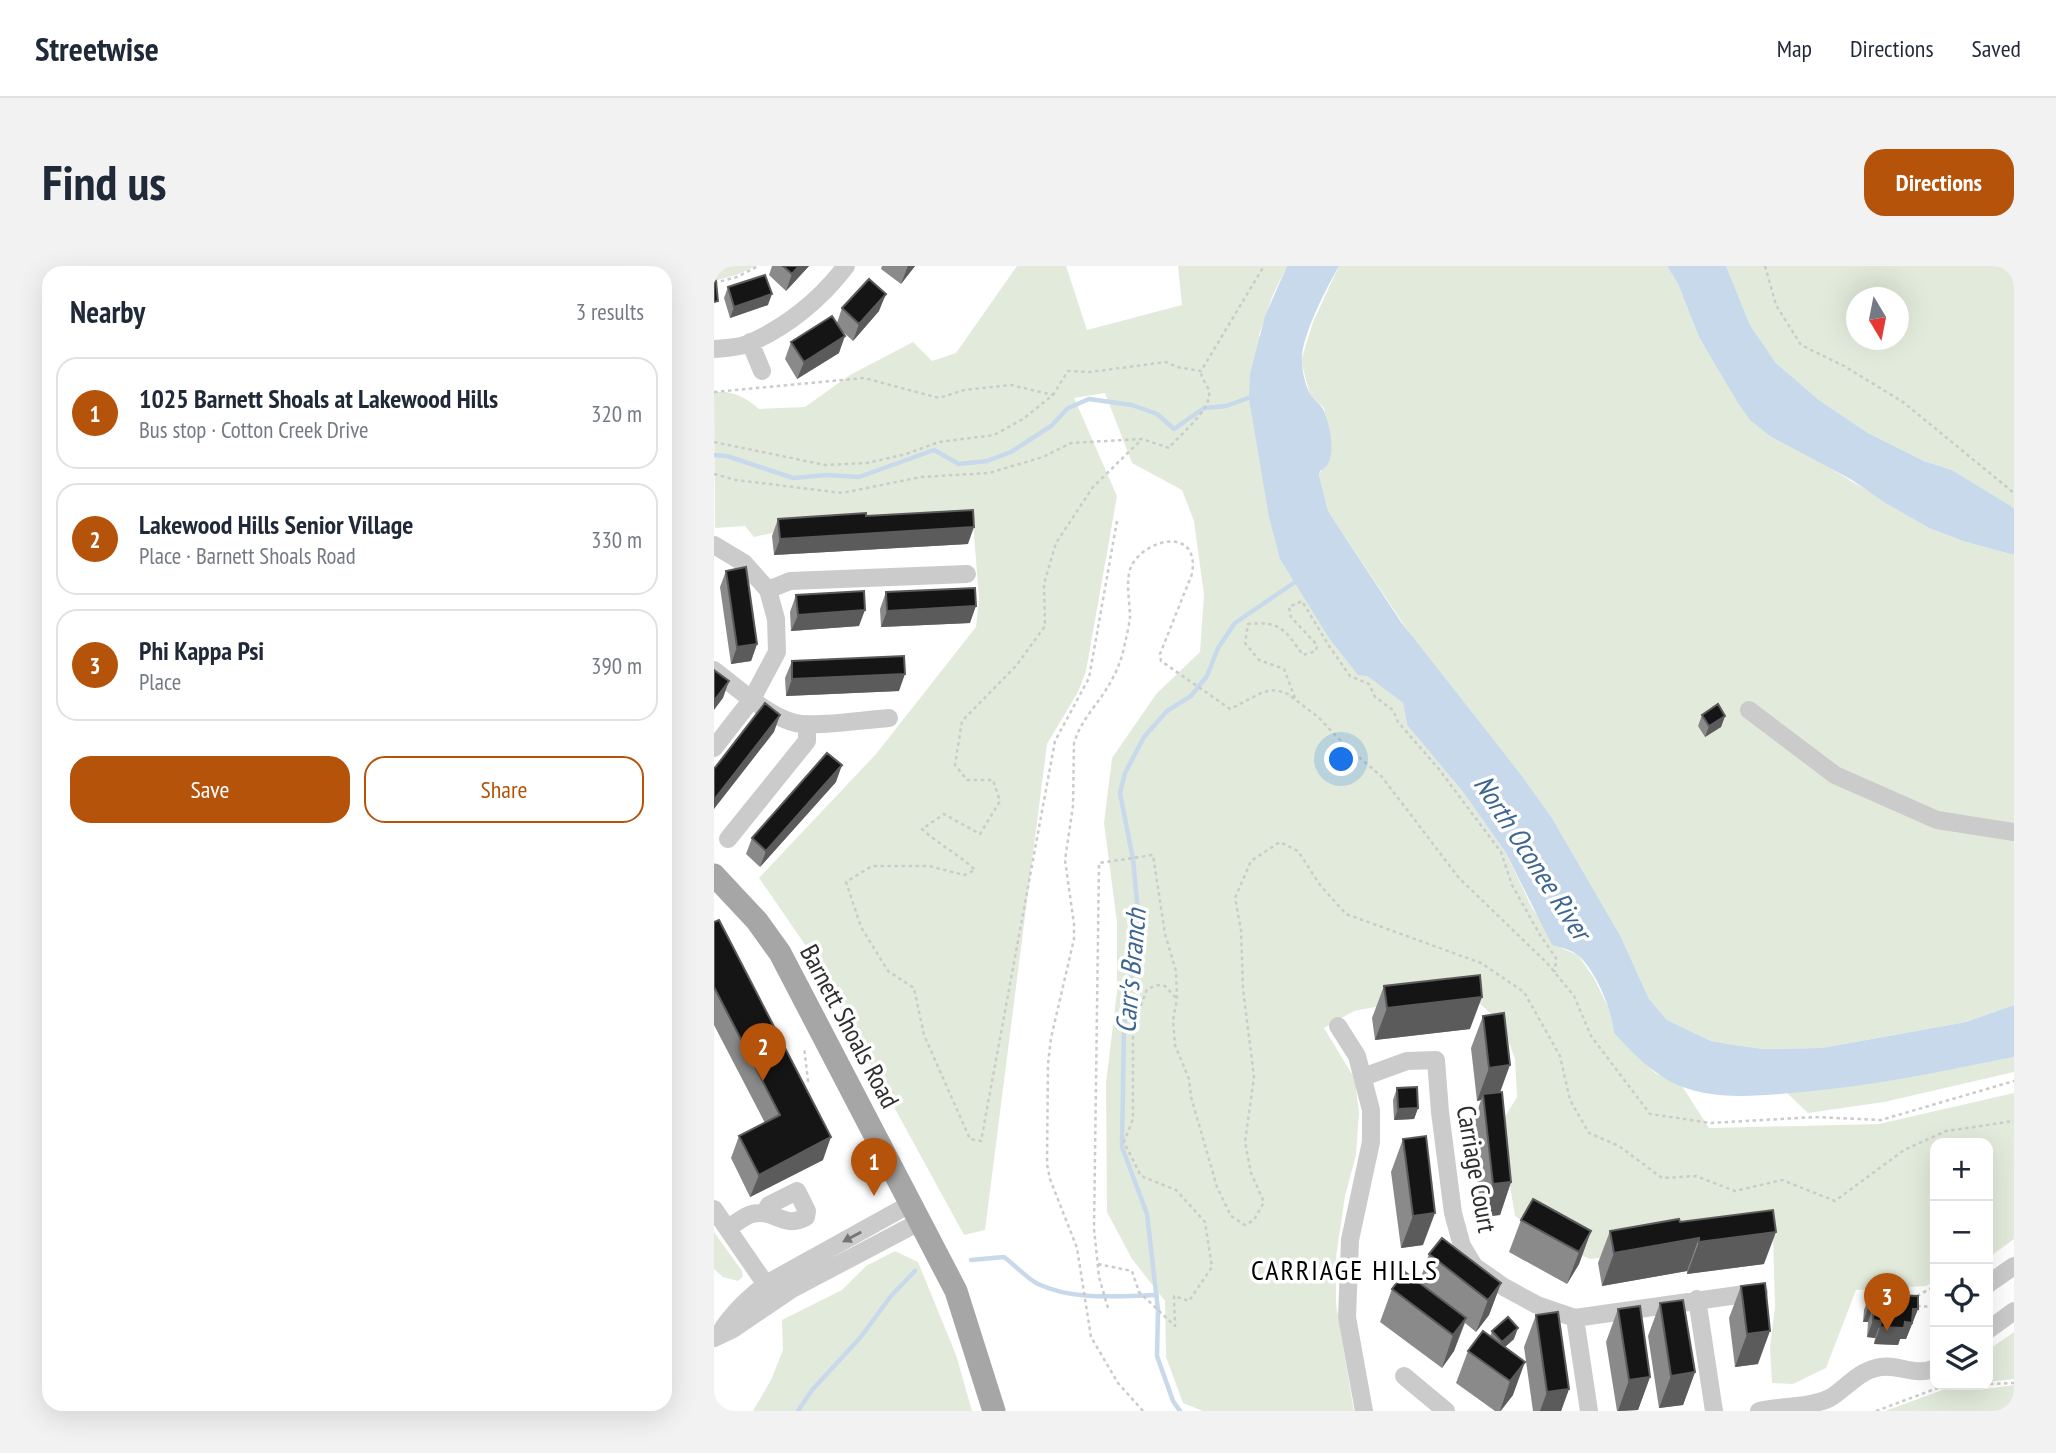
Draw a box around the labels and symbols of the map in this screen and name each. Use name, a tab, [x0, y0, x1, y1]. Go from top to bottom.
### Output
north arrow	[1846, 287, 1909, 350]
your location	[1324, 742, 1358, 776]
water label: North Oconee River	[1466, 768, 1602, 950]
water label: Carr's Branch	[1106, 906, 1154, 1035]
street label: Barnett Shoals Road	[793, 938, 907, 1114]
pin: 2	[740, 1023, 786, 1081]
street label: Carriage Court	[1450, 1103, 1504, 1235]
pin: 1	[851, 1138, 897, 1196]
one-way arrow	[842, 1230, 862, 1242]
district label: CARRIAGE HILLS	[1251, 1251, 1439, 1288]
pin: 3	[1864, 1273, 1910, 1331]

